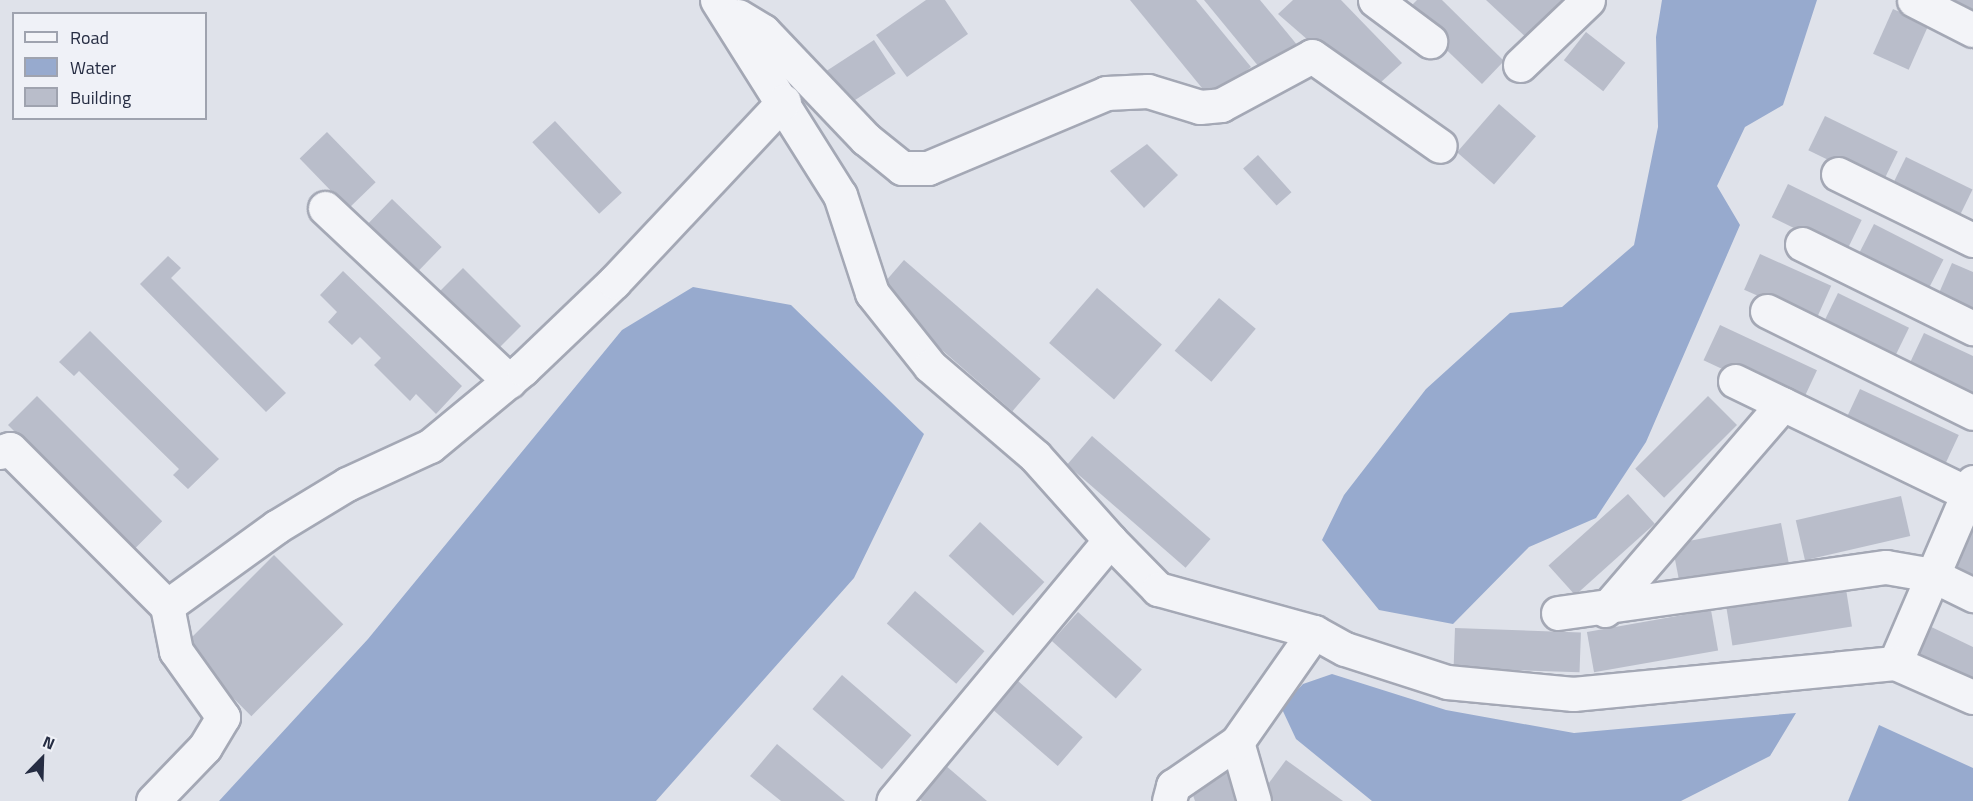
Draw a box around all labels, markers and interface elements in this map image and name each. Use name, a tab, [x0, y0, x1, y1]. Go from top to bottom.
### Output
legend	[12, 12, 207, 120]
text: Road	[70, 24, 109, 51]
text: Water	[70, 54, 116, 81]
text: Building	[70, 84, 131, 111]
north arrow	[12, 729, 72, 789]
text: N	[39, 729, 59, 756]

